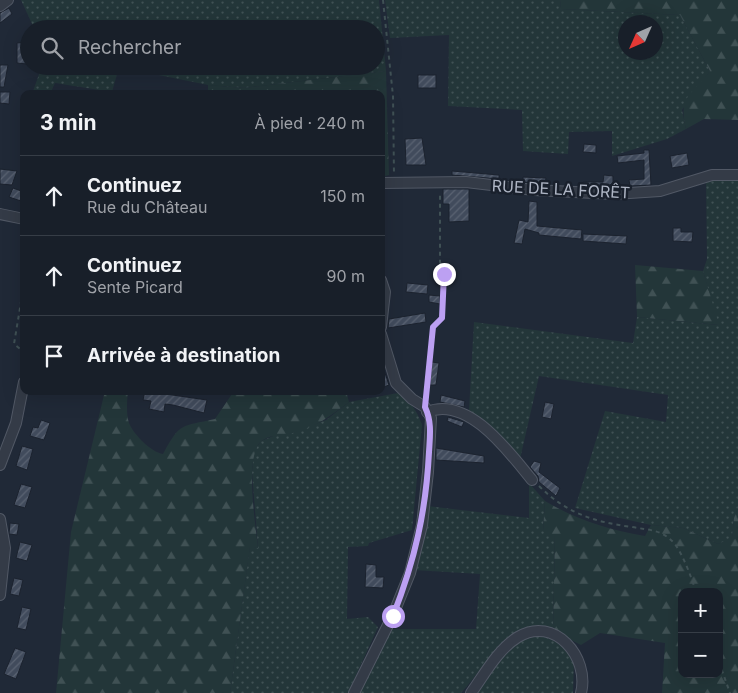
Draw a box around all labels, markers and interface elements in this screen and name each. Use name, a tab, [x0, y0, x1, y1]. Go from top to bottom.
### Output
north arrow	[618, 15, 663, 60]
search box	[20, 20, 385, 75]
icon: search	[38, 34, 66, 62]
text: Rechercher	[78, 36, 181, 59]
text: 3 min	[40, 110, 96, 135]
text: À pied · 240 m	[255, 113, 365, 133]
text: Continuez	[87, 174, 182, 197]
street label: RUE DE LA FORÊT	[491, 175, 631, 203]
icon: ahead	[40, 182, 68, 210]
text: 150 m	[320, 186, 365, 206]
text: Rue du Château	[87, 197, 207, 217]
text: Continuez	[87, 254, 182, 277]
icon: ahead	[40, 262, 68, 290]
route end	[433, 263, 456, 286]
text: 90 m	[326, 266, 365, 286]
text: Sente Picard	[87, 277, 183, 297]
icon: arrive	[40, 342, 68, 370]
text: Arrivée à destination	[87, 344, 280, 367]
map controls	[678, 588, 723, 678]
button: +	[678, 588, 723, 633]
route start	[382, 605, 405, 628]
button: −	[678, 633, 723, 678]

